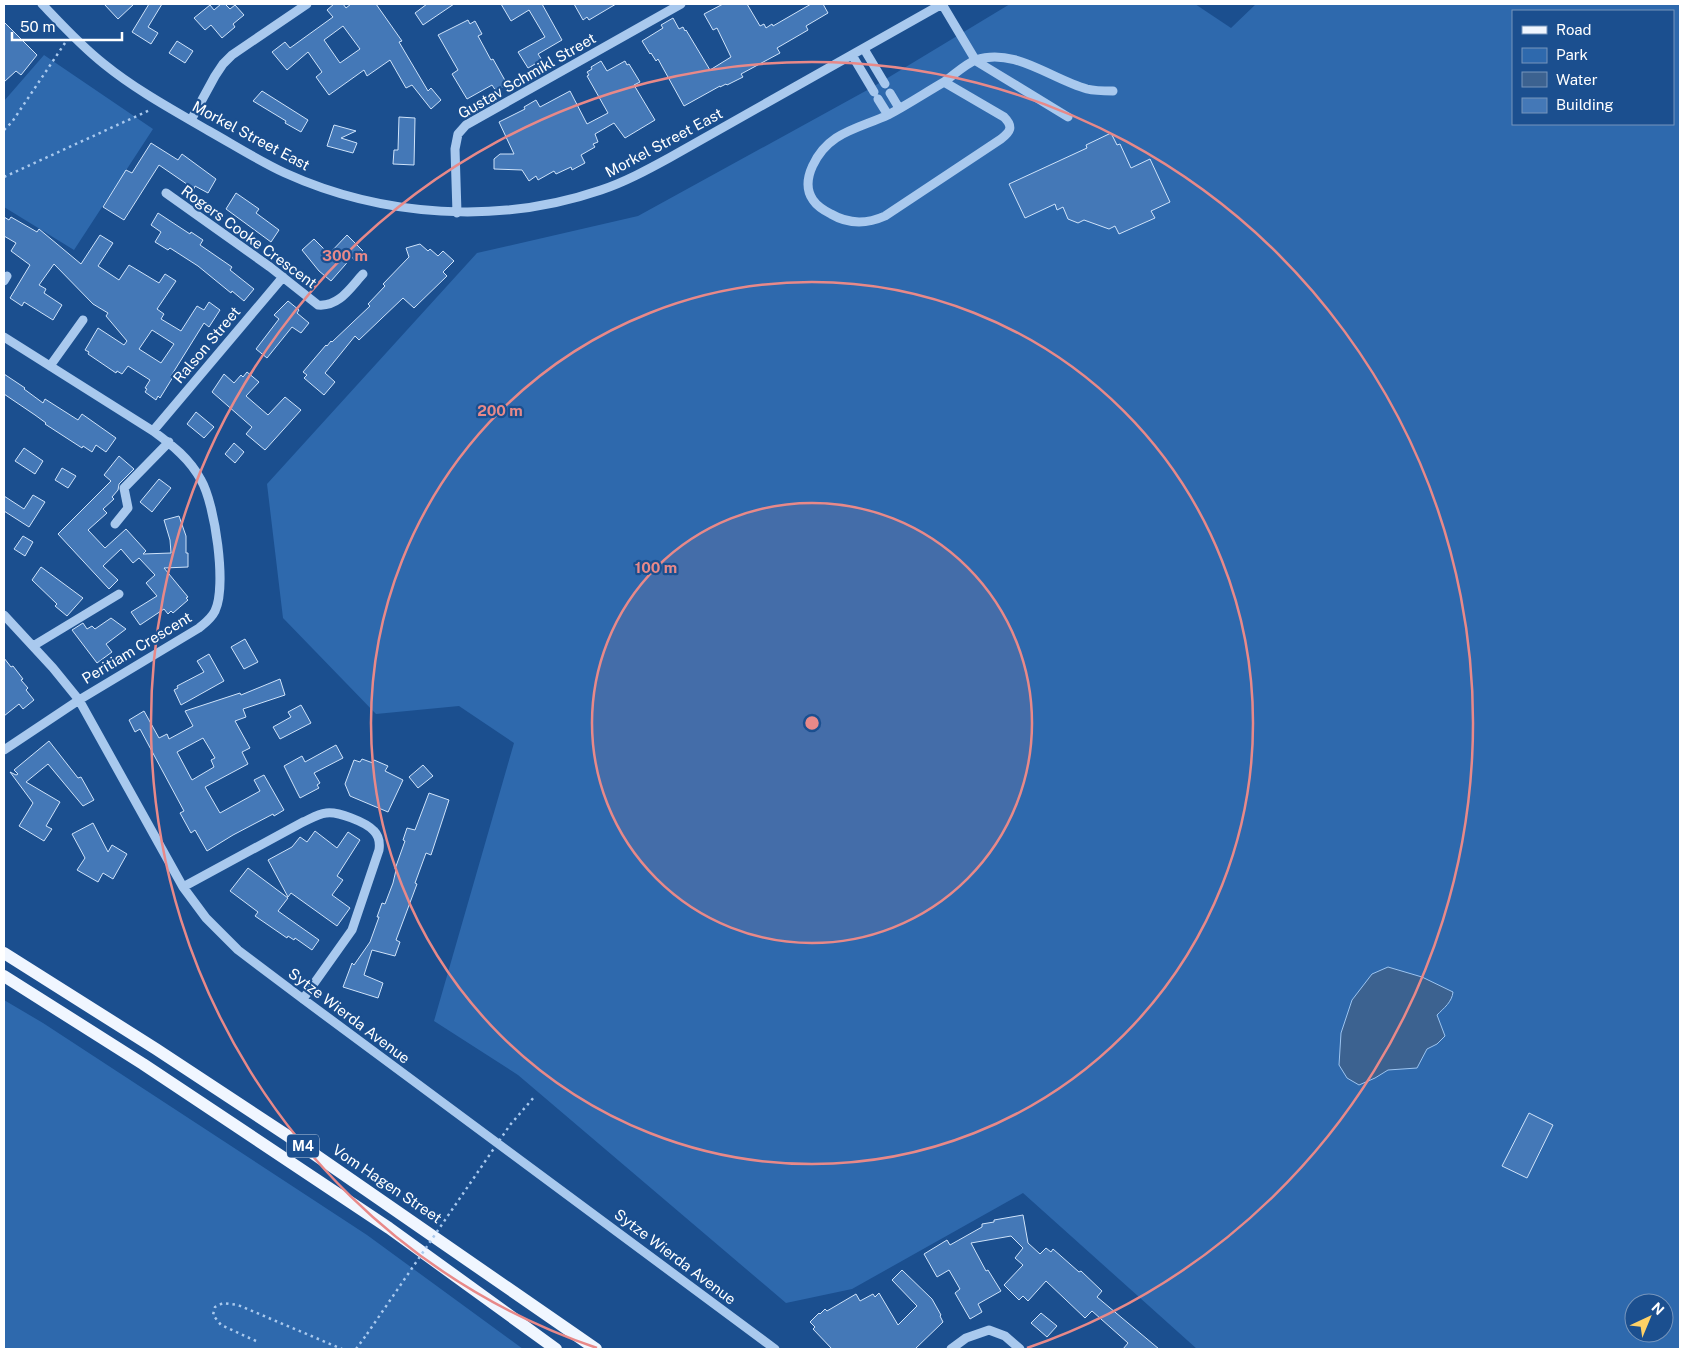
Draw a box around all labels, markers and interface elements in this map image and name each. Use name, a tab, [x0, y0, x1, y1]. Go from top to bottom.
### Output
scale bar	[12, 10, 122, 42]
legend	[1512, 10, 1674, 125]
text: 50 m	[20, 18, 55, 35]
text: Road	[1556, 21, 1592, 38]
street label: Gustav Schmikl Street	[455, 29, 599, 122]
text: Park	[1556, 46, 1588, 63]
text: Water	[1556, 71, 1598, 88]
text: Building	[1556, 96, 1614, 113]
street label: Morkel Street East	[190, 97, 313, 174]
street label: Morkel Street East	[602, 104, 725, 181]
street label: Rogers Cooke Crescent	[178, 182, 320, 292]
text: 300 m	[322, 247, 368, 264]
street label: Ralson Street	[170, 303, 244, 386]
text: 200 m	[477, 402, 523, 419]
text: 100 m	[635, 559, 677, 576]
street label: Peritiam Crescent	[79, 608, 195, 687]
centre of rings	[803, 714, 821, 732]
street label: Sytze Wierda Avenue	[285, 964, 413, 1067]
road number: M4	[287, 1134, 319, 1158]
street label: Vom Hagen Street	[329, 1141, 445, 1226]
street label: Sytze Wierda Avenue	[611, 1205, 739, 1308]
north arrow	[1624, 1293, 1674, 1343]
text: N	[1649, 1299, 1668, 1318]

